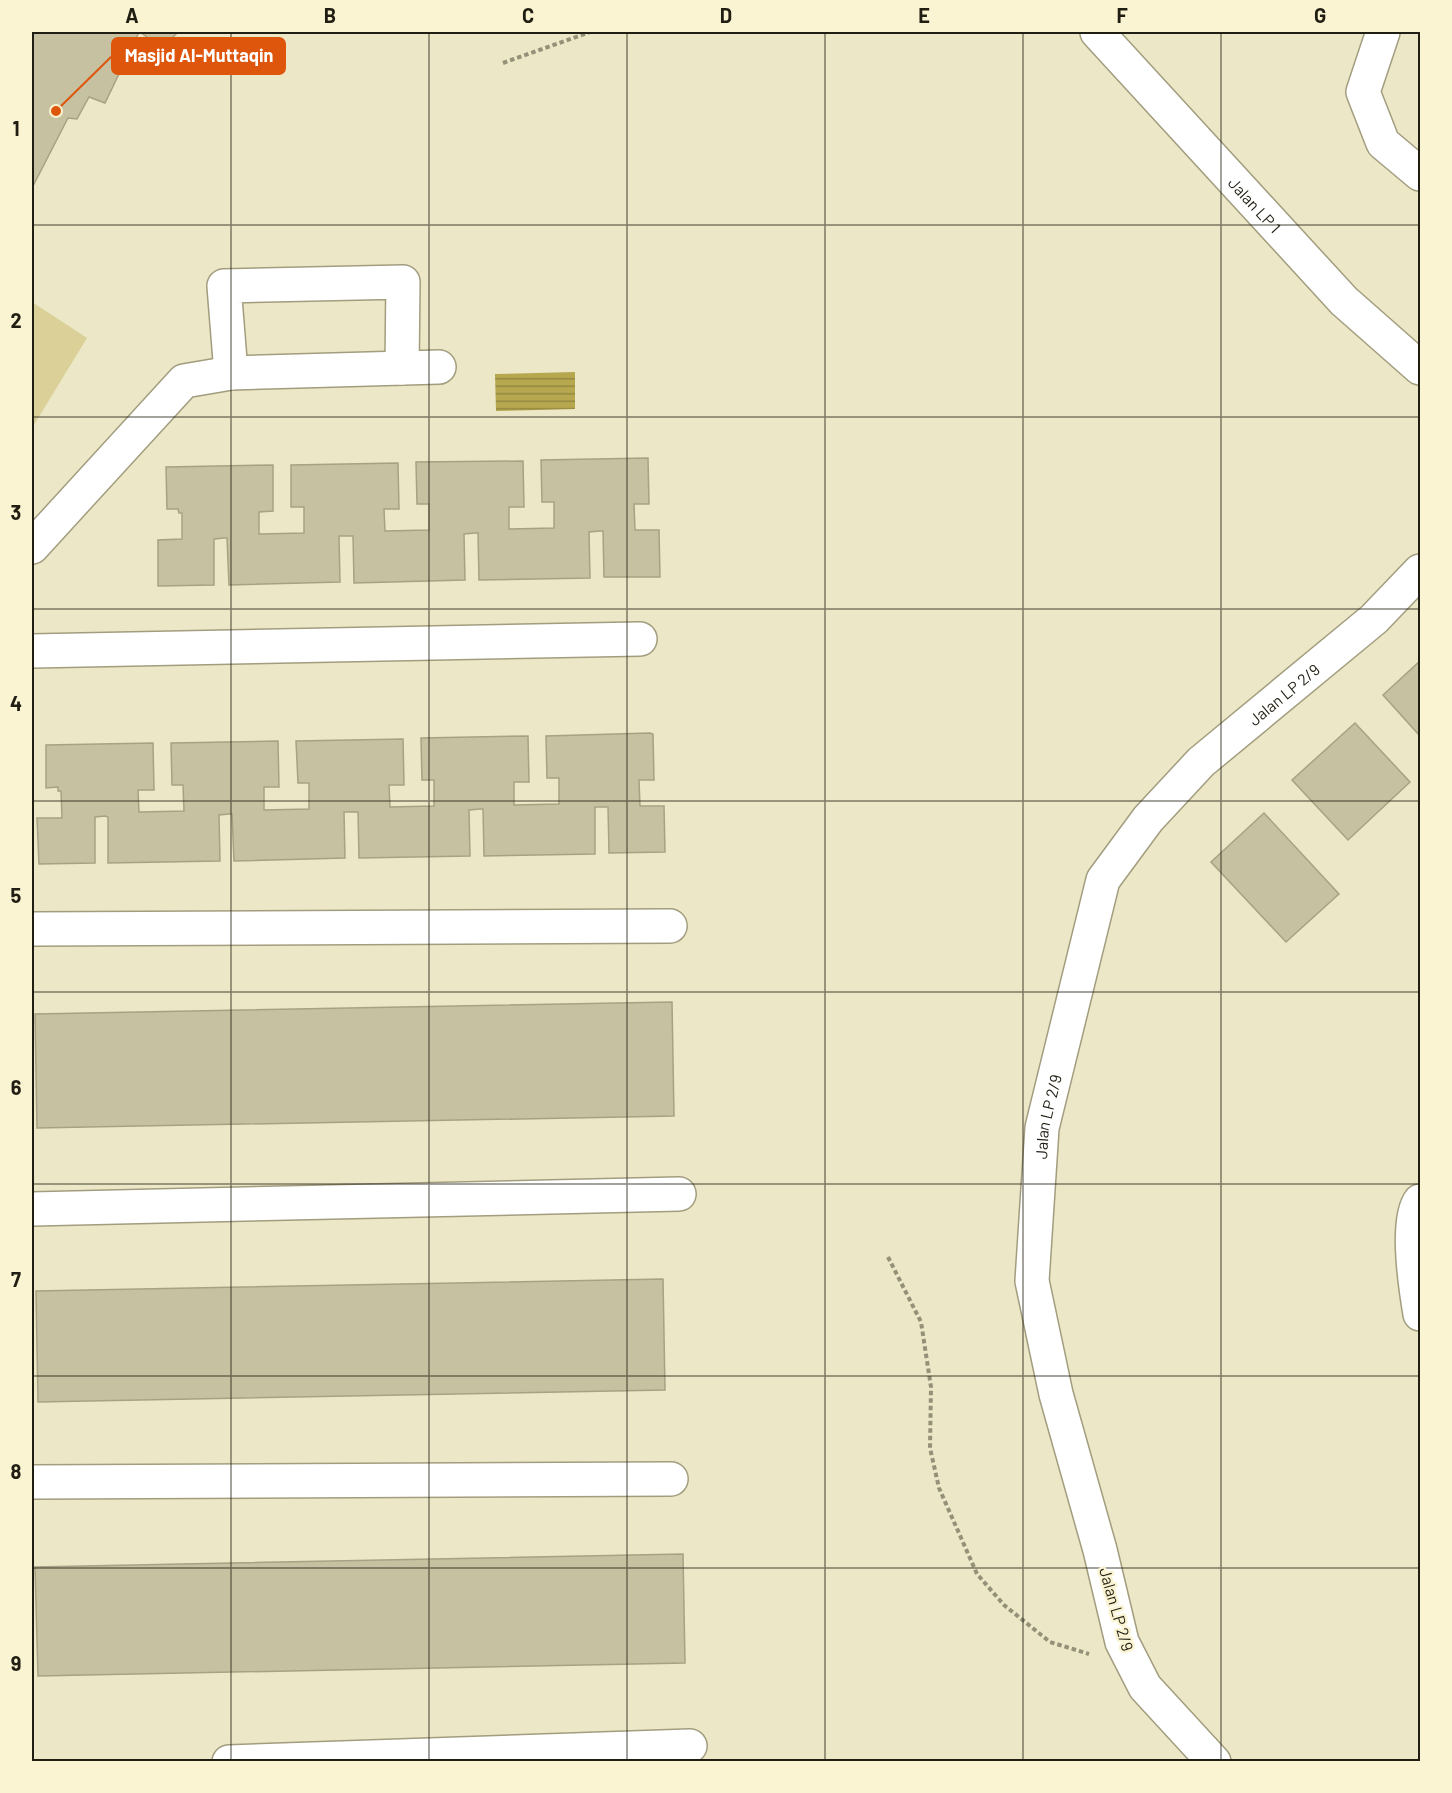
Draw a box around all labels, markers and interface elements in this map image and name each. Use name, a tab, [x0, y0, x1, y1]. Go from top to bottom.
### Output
text: A	[125, 3, 139, 27]
text: B	[324, 3, 336, 27]
text: C	[522, 3, 534, 27]
text: D	[720, 3, 732, 27]
text: E	[918, 3, 930, 27]
text: F	[1116, 3, 1128, 27]
text: G	[1314, 3, 1326, 27]
callout: Masjid Al-Muttaqin	[112, 38, 285, 74]
text: Masjid Al-Muttaqin	[125, 44, 273, 66]
text: 1	[12, 116, 20, 140]
street label: Jalan LP 1	[1225, 173, 1285, 236]
text: 2	[10, 308, 22, 332]
text: 3	[11, 500, 21, 524]
street label: Jalan LP 2/9	[1244, 659, 1323, 729]
text: 4	[10, 691, 22, 715]
text: 5	[11, 883, 22, 907]
street label: Jalan LP 2/9	[1030, 1072, 1064, 1160]
text: 6	[11, 1075, 22, 1099]
text: 7	[11, 1267, 21, 1291]
text: 8	[11, 1459, 22, 1483]
street label: Jalan LP 2/9	[1096, 1565, 1138, 1653]
text: 9	[11, 1651, 21, 1675]

